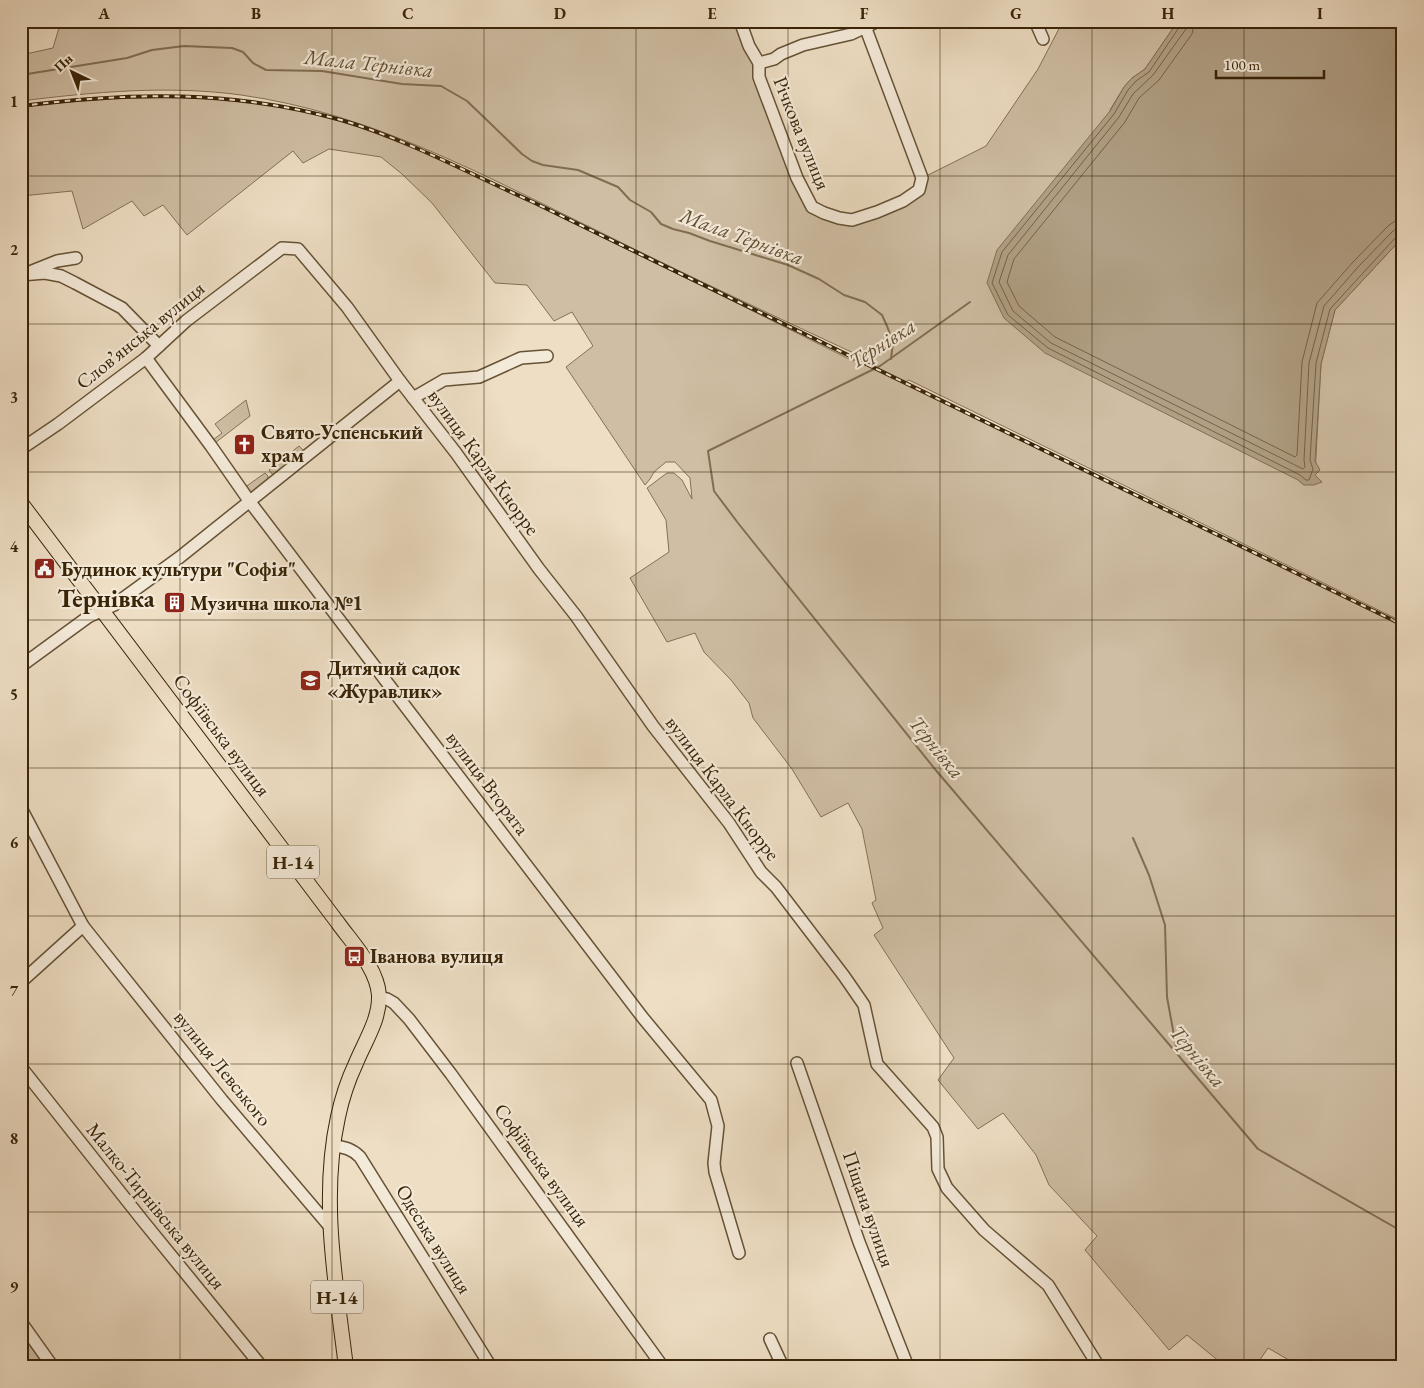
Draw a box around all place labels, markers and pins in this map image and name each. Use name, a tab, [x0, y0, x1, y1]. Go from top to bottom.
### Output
place label: Свято-Успенський храм	[261, 419, 423, 468]
church icon: Свято-Успенський храм	[233, 432, 257, 456]
place label: Будинок культури "Софія"	[61, 556, 296, 582]
public building icon: Будинок культури "Софія"	[33, 557, 57, 581]
place label: Музична школа №1	[190, 590, 363, 616]
building icon: Музична школа №1	[162, 591, 186, 615]
place label: Дитячий садок «Журавлик»	[327, 655, 460, 704]
school or university icon: Дитячий садок «Журавлик»	[299, 668, 323, 692]
place label: Іванова вулиця	[370, 943, 504, 969]
bus stop icon: Іванова вулиця	[342, 944, 366, 968]

